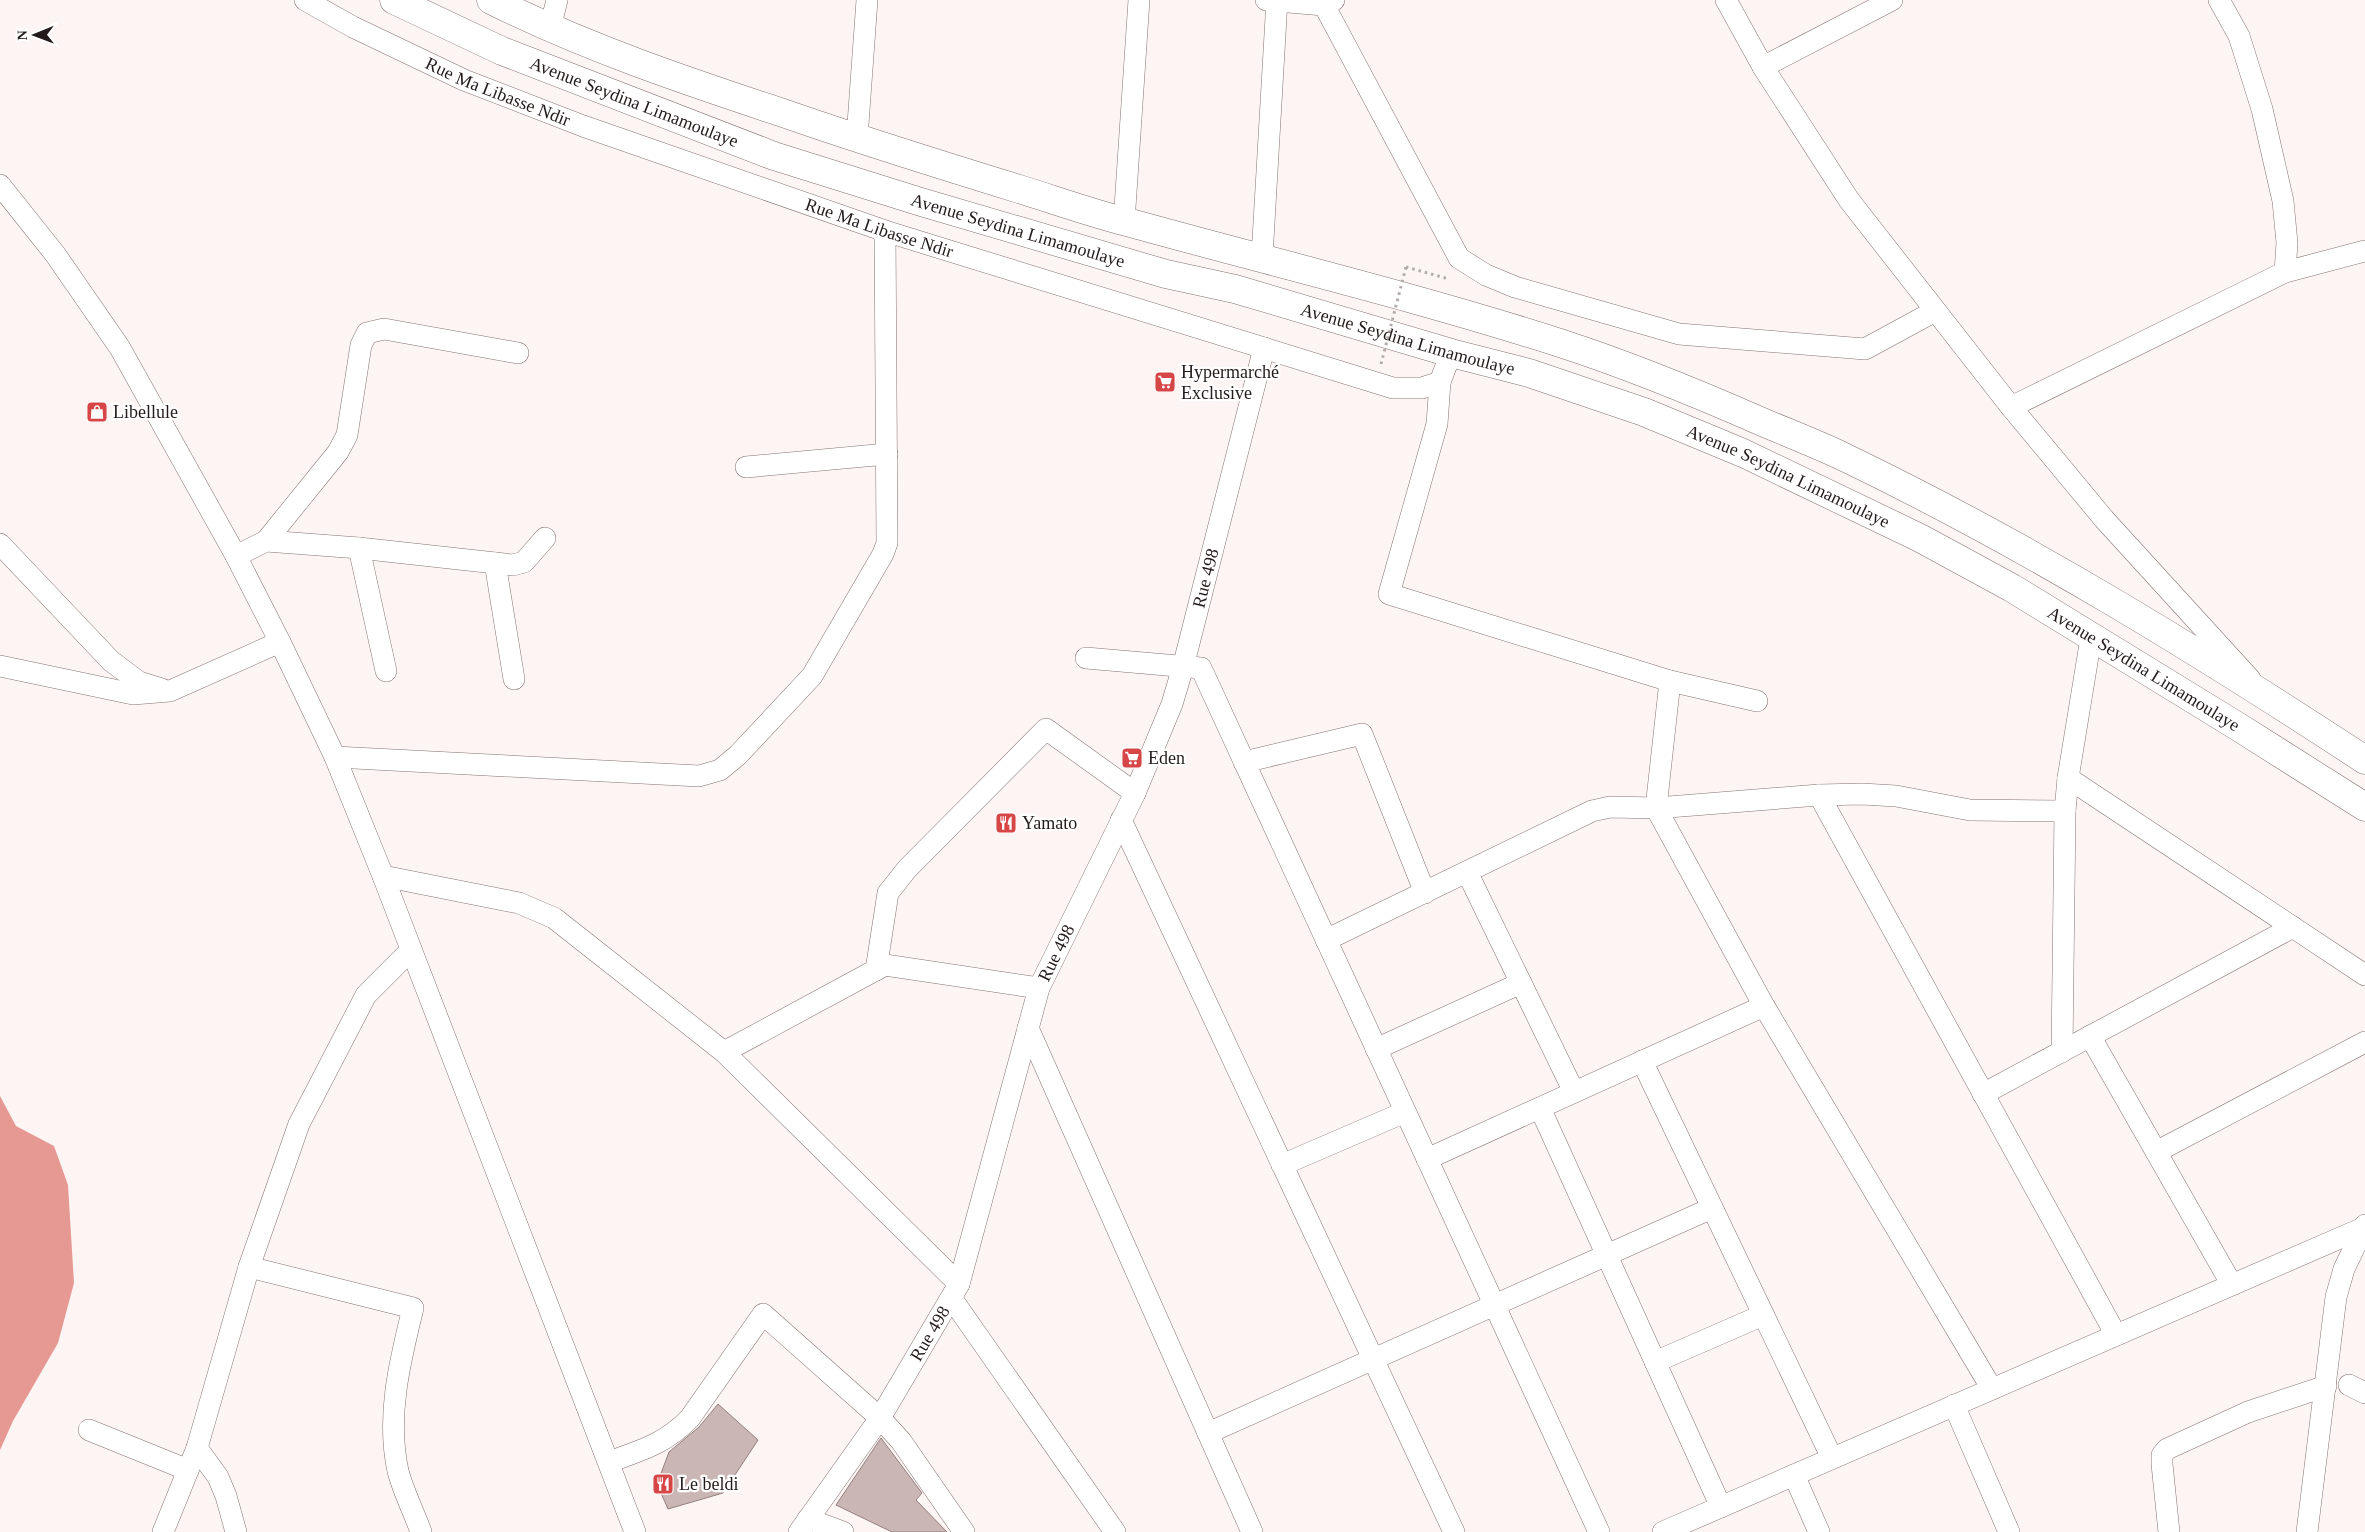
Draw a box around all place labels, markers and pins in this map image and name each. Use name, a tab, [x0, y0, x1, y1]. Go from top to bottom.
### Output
place label: Hypermarché Exclusive	[1181, 362, 1279, 403]
supermarket icon: Hypermarché Exclusive	[1153, 370, 1177, 394]
shop icon: Libellule	[85, 400, 109, 424]
place label: Libellule	[113, 402, 178, 422]
supermarket icon: Eden	[1120, 746, 1144, 770]
place label: Eden	[1148, 748, 1185, 768]
restaurant icon: Yamato	[994, 811, 1018, 835]
place label: Yamato	[1022, 813, 1077, 833]
restaurant icon: Le beldi	[651, 1472, 675, 1496]
place label: Le beldi	[679, 1474, 738, 1494]

